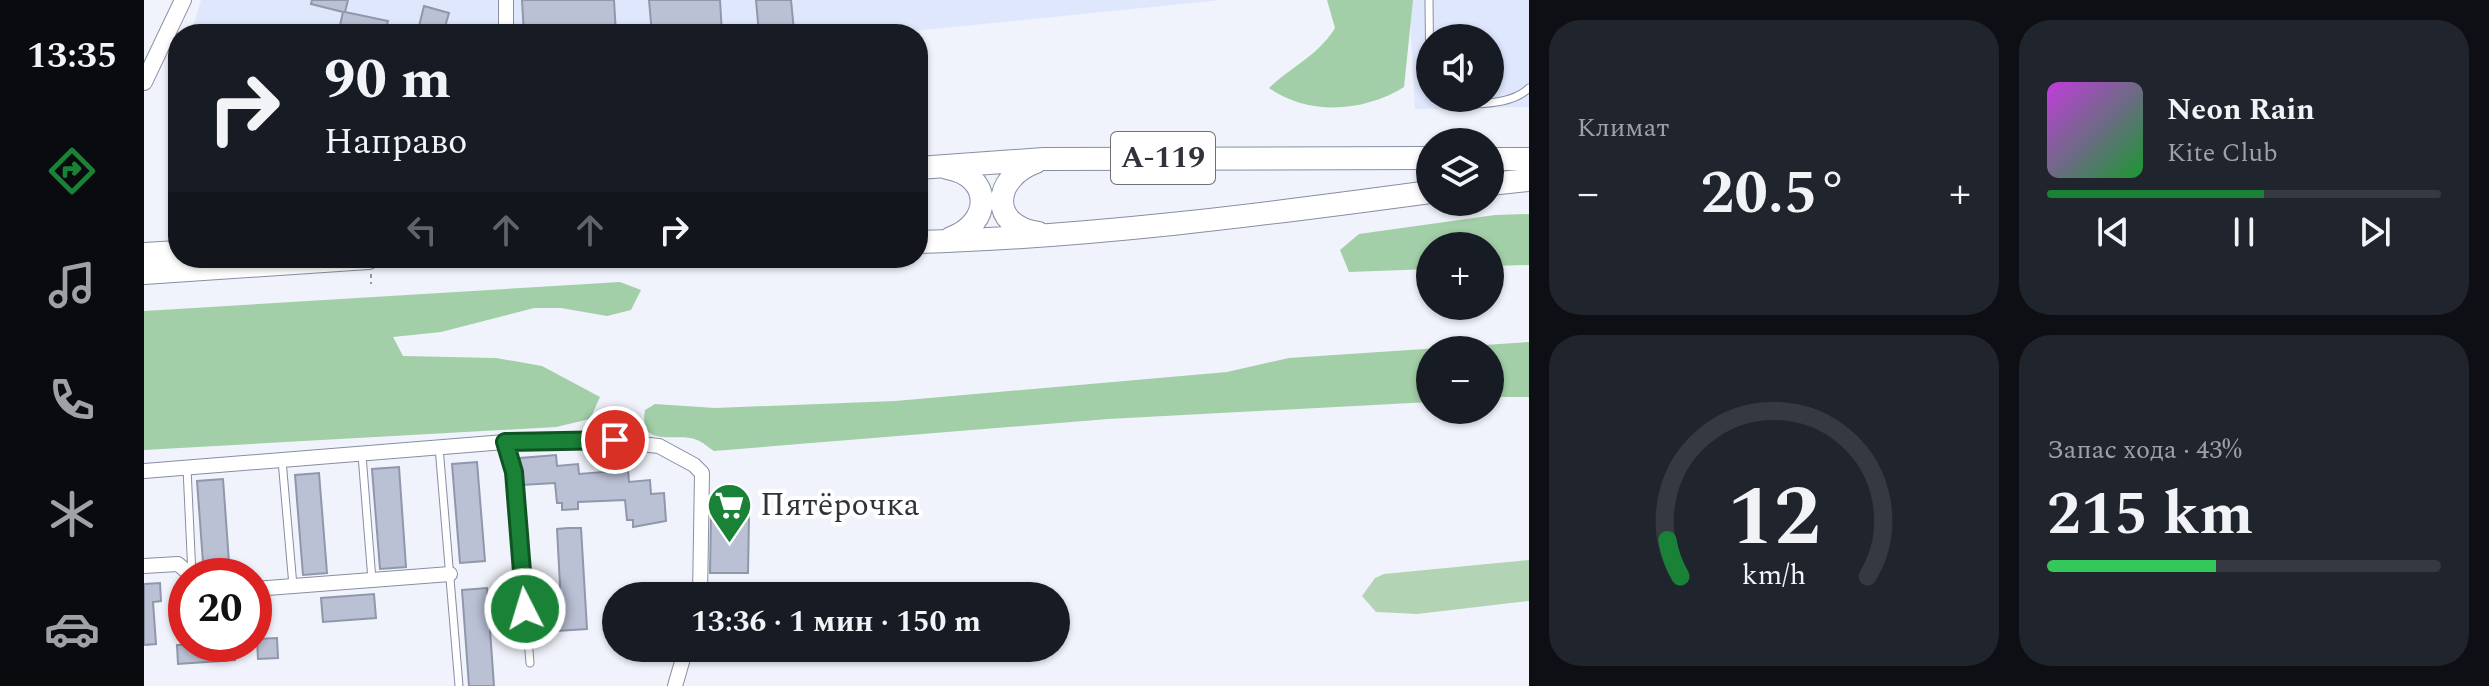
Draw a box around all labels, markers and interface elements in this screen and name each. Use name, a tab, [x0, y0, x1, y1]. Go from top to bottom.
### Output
map controls	[1416, 24, 1504, 424]
button: sound	[1416, 24, 1504, 112]
text: 13:35	[27, 29, 117, 84]
text: 90 m	[324, 38, 451, 123]
icon: right	[192, 56, 296, 160]
text: Neon Rain	[2167, 87, 2315, 133]
text: Климат	[1577, 108, 1669, 148]
text: Направо	[324, 115, 467, 170]
button: layers	[1416, 128, 1504, 216]
road number: А-119	[1111, 132, 1215, 184]
text: Kite Club	[2167, 133, 2278, 173]
icon: directions	[44, 143, 100, 199]
text: 20.5°	[1700, 148, 1848, 240]
text: −	[1577, 160, 1599, 227]
text: +	[1949, 160, 1971, 227]
icon: left	[400, 208, 444, 252]
icon: ahead	[484, 208, 528, 252]
icon: ahead	[568, 208, 612, 252]
icon: right	[652, 208, 696, 252]
icon: previous	[2091, 210, 2135, 254]
icon: pause	[2222, 210, 2266, 254]
icon: next	[2353, 210, 2397, 254]
button: +	[1416, 232, 1504, 320]
icon: music	[44, 257, 100, 313]
button: −	[1416, 336, 1504, 424]
icon: phone	[44, 372, 100, 428]
pin	[581, 406, 649, 474]
icon: arrive	[593, 418, 637, 462]
text: Запас хода · 43%	[2047, 430, 2242, 470]
text: 12	[1727, 454, 1821, 581]
text: 215 km	[2047, 469, 2253, 561]
supermarket icon: Пятёрочка	[705, 481, 753, 544]
place label: Пятёрочка	[760, 481, 920, 530]
icon: climate	[44, 486, 100, 542]
text: km/h	[1742, 554, 1806, 597]
speed limit sign: 20	[168, 558, 272, 662]
position arrow	[483, 567, 567, 651]
text: 13:36 · 1 мин · 150 m	[691, 599, 981, 645]
icon: car	[44, 601, 100, 657]

